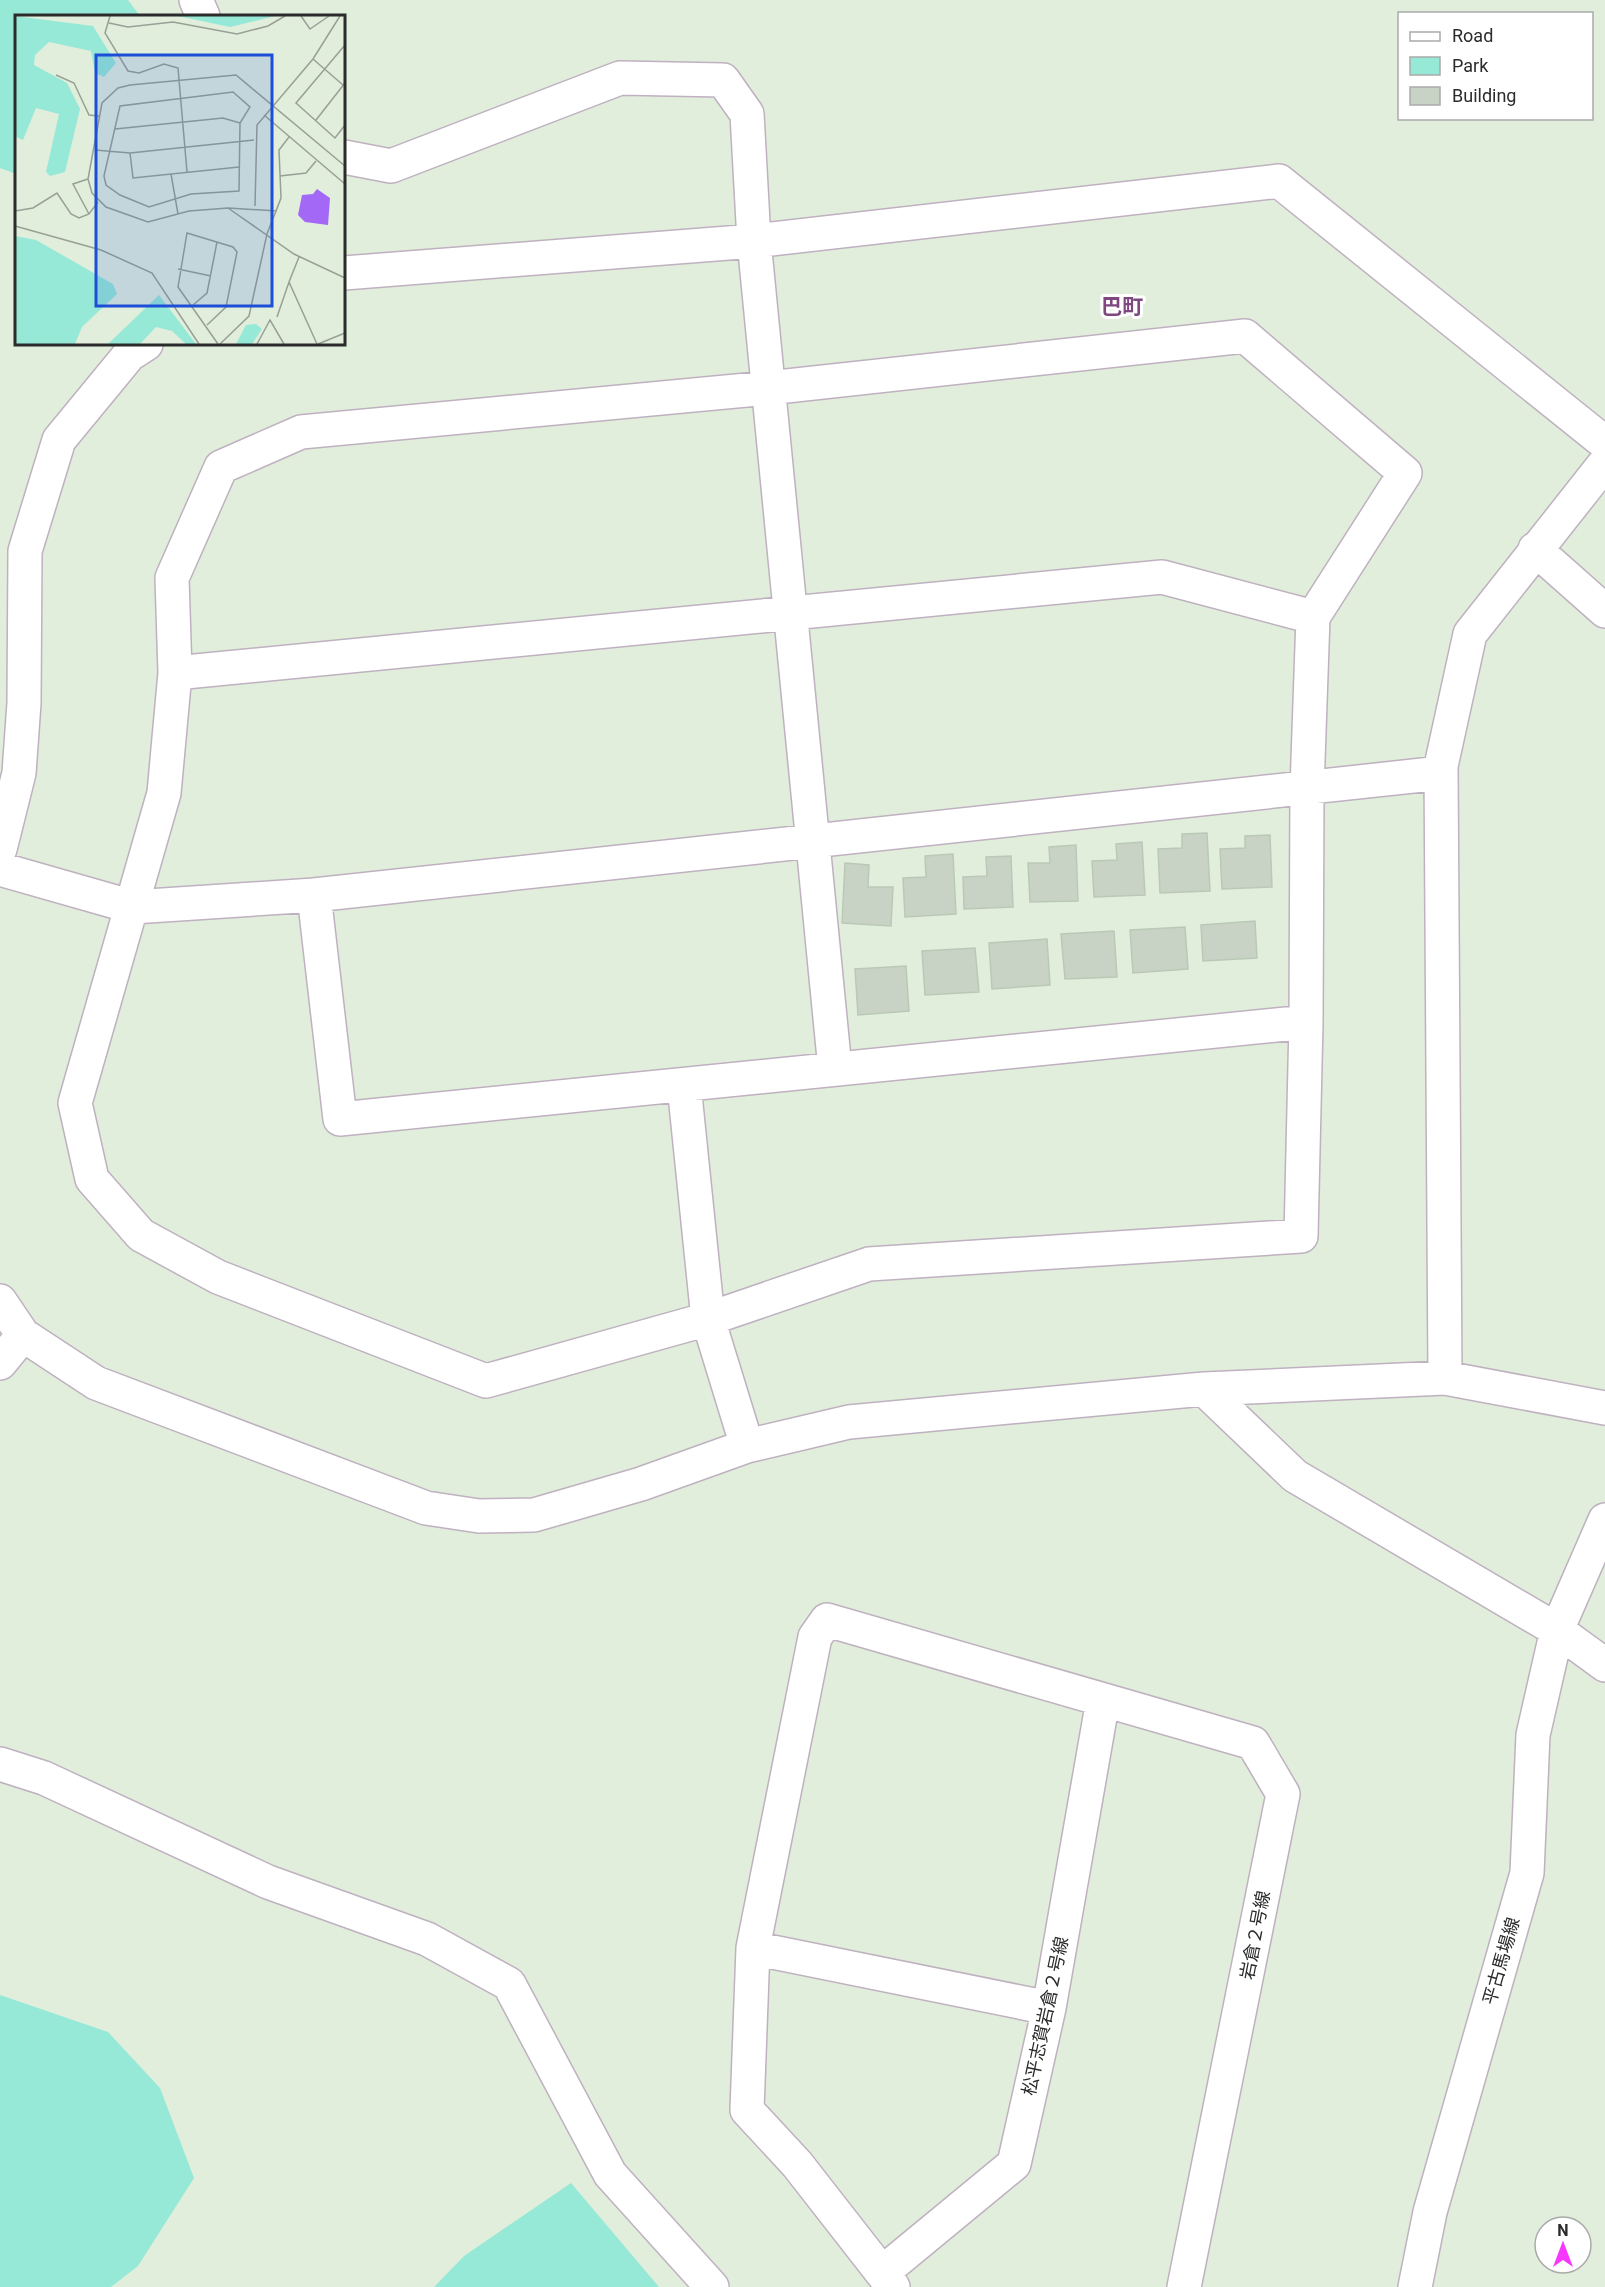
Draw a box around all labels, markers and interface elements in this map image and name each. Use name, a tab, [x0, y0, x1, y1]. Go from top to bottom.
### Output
legend	[1398, 12, 1593, 120]
inset map	[15, 15, 345, 345]
text: Road	[1452, 25, 1493, 46]
text: Park	[1452, 55, 1489, 76]
text: Building	[1452, 85, 1516, 106]
district label: 巴町	[1101, 295, 1143, 319]
street label: 岩倉２号線	[1236, 1889, 1274, 1981]
street label: 平古馬場線	[1479, 1915, 1523, 2007]
street label: 松平志賀岩倉２号線	[1018, 1935, 1072, 2097]
north arrow	[1533, 2215, 1593, 2275]
text: N	[1557, 2221, 1569, 2240]

